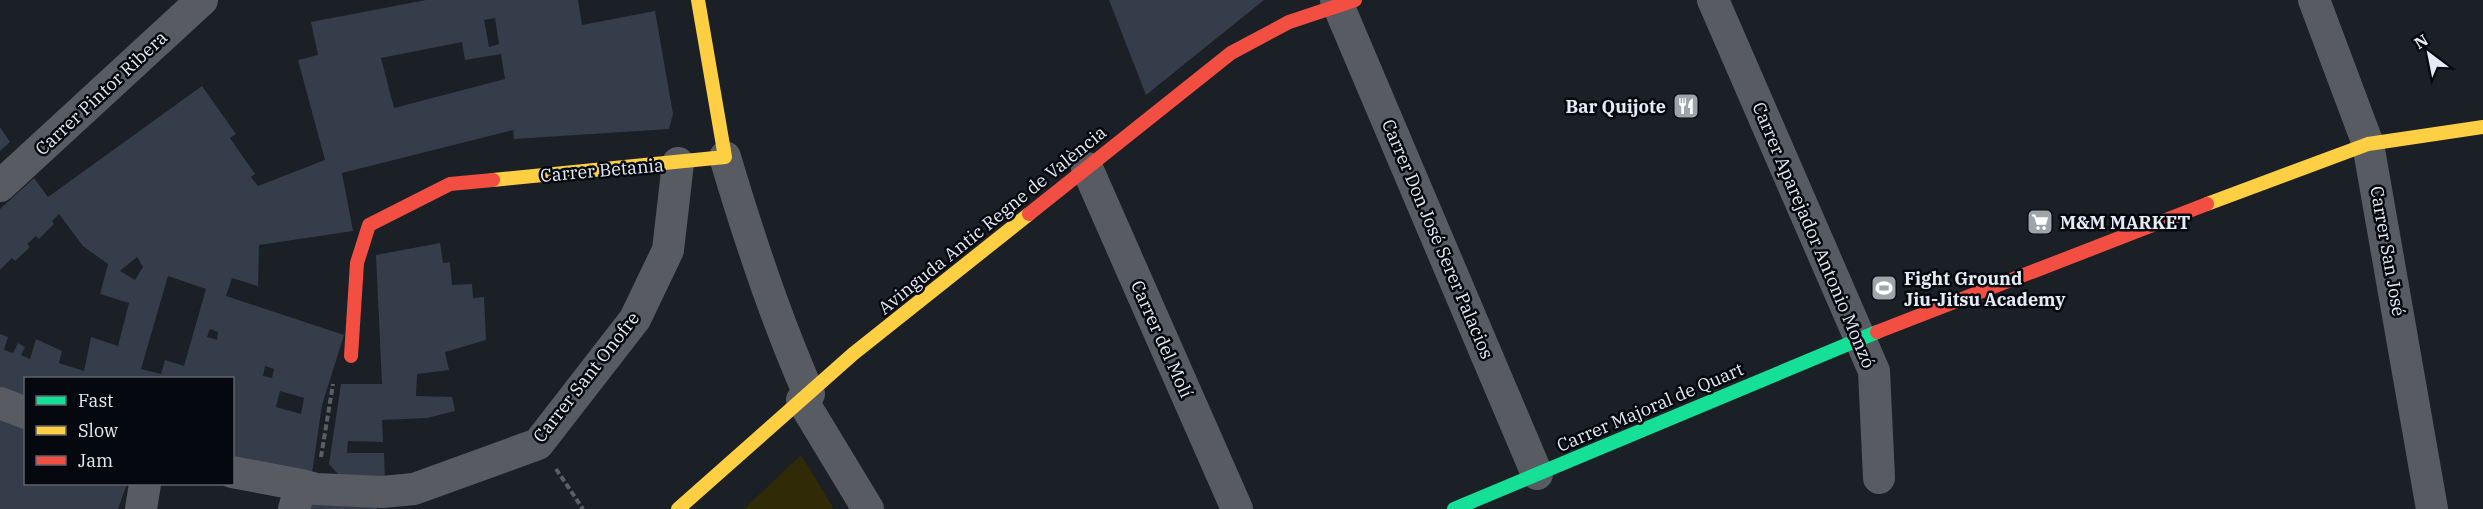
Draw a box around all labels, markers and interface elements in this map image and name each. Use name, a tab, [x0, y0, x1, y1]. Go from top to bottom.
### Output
north arrow	[2399, 24, 2459, 84]
street label: Carrer Pintor Ribera	[30, 26, 172, 160]
text: N	[2410, 29, 2432, 53]
restaurant icon: Bar Quijote	[1671, 91, 1701, 121]
place label: Bar Quijote	[1565, 95, 1666, 118]
street label: Carrer Aparejador Antonio Monzó	[1747, 99, 1881, 371]
street label: Carrer Don José Serer Palacios	[1377, 116, 1499, 362]
street label: Avinguda Antic Regne de València	[873, 121, 1111, 319]
street label: Carrer Betania	[539, 153, 665, 187]
street label: Carrer San José	[2365, 184, 2411, 318]
supermarket icon: M&M MARKET	[2025, 207, 2055, 237]
place label: M&M MARKET	[2060, 211, 2190, 234]
place label: Fight Ground Jiu-Jitsu Academy	[1904, 267, 2066, 311]
sports icon: Fight Ground Jiu-Jitsu Academy	[1869, 273, 1899, 303]
street label: Carrer del Molí	[1126, 277, 1198, 402]
street label: Carrer Sant Onofre	[528, 307, 644, 447]
street label: Carrer Majoral de Quart	[1553, 357, 1747, 457]
legend	[24, 377, 234, 485]
text: Fast	[78, 389, 113, 412]
text: Slow	[78, 419, 118, 442]
text: Jam	[78, 449, 113, 472]

